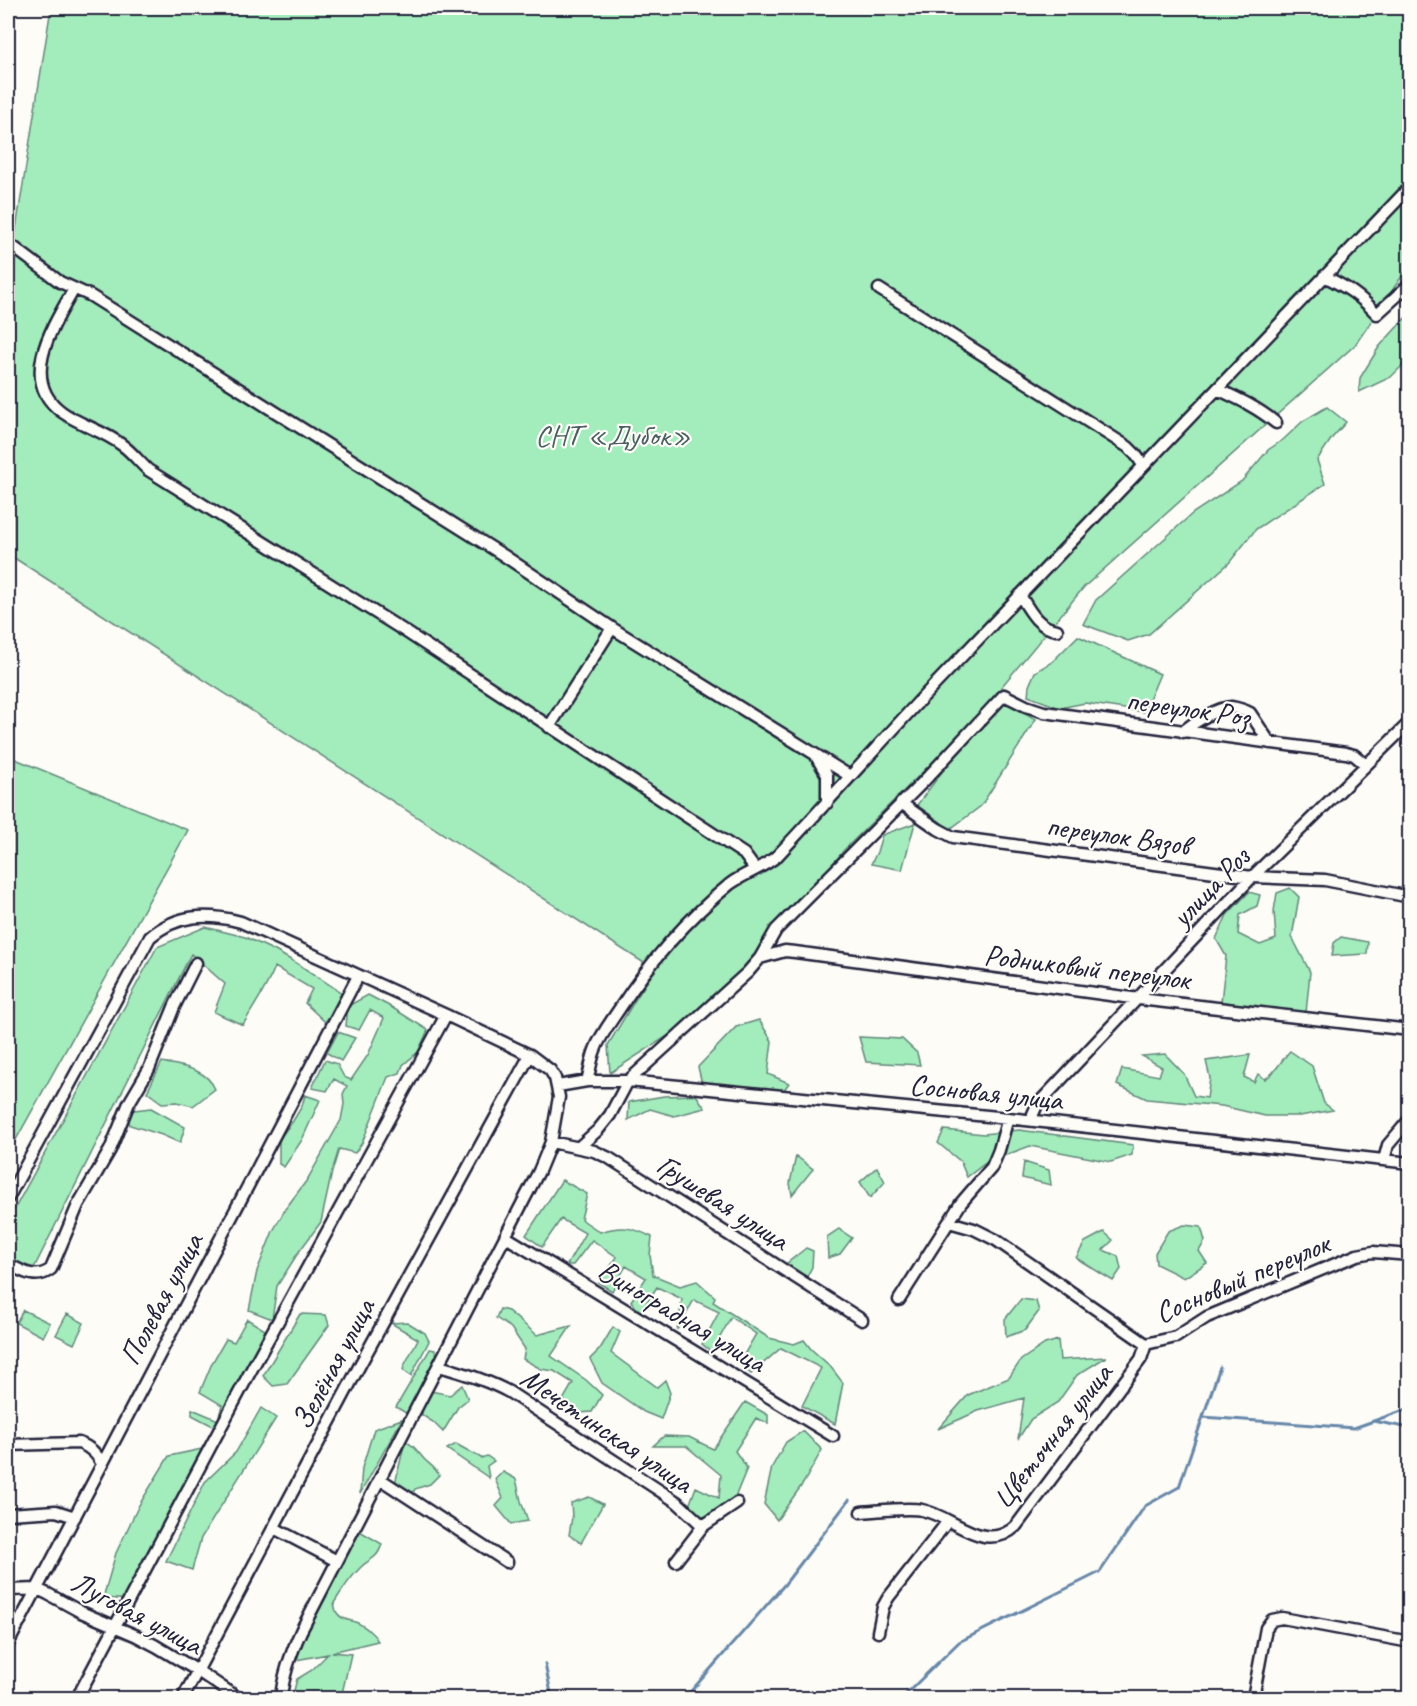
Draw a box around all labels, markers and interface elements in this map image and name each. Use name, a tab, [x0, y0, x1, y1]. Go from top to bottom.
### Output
park label: СНТ «Дубок»	[535, 416, 691, 454]
street label: переулок Роз	[1124, 681, 1255, 736]
street label: переулок Вязов	[1044, 806, 1198, 865]
street label: улица Роз	[1161, 837, 1259, 936]
street label: Родниковый переулок	[982, 936, 1195, 999]
street label: Сосновая улица	[908, 1065, 1066, 1119]
street label: Грушевая улица	[650, 1145, 798, 1260]
street label: Сосновый переулок	[1149, 1223, 1338, 1332]
street label: Полевая улица	[110, 1225, 212, 1371]
street label: Виноградная улица	[591, 1251, 775, 1382]
street label: Зелёная улица	[283, 1290, 384, 1436]
street label: Цветочная улица	[983, 1354, 1122, 1516]
street label: Мечетинская улица	[514, 1359, 702, 1503]
street label: Луговая улица	[65, 1563, 211, 1664]

